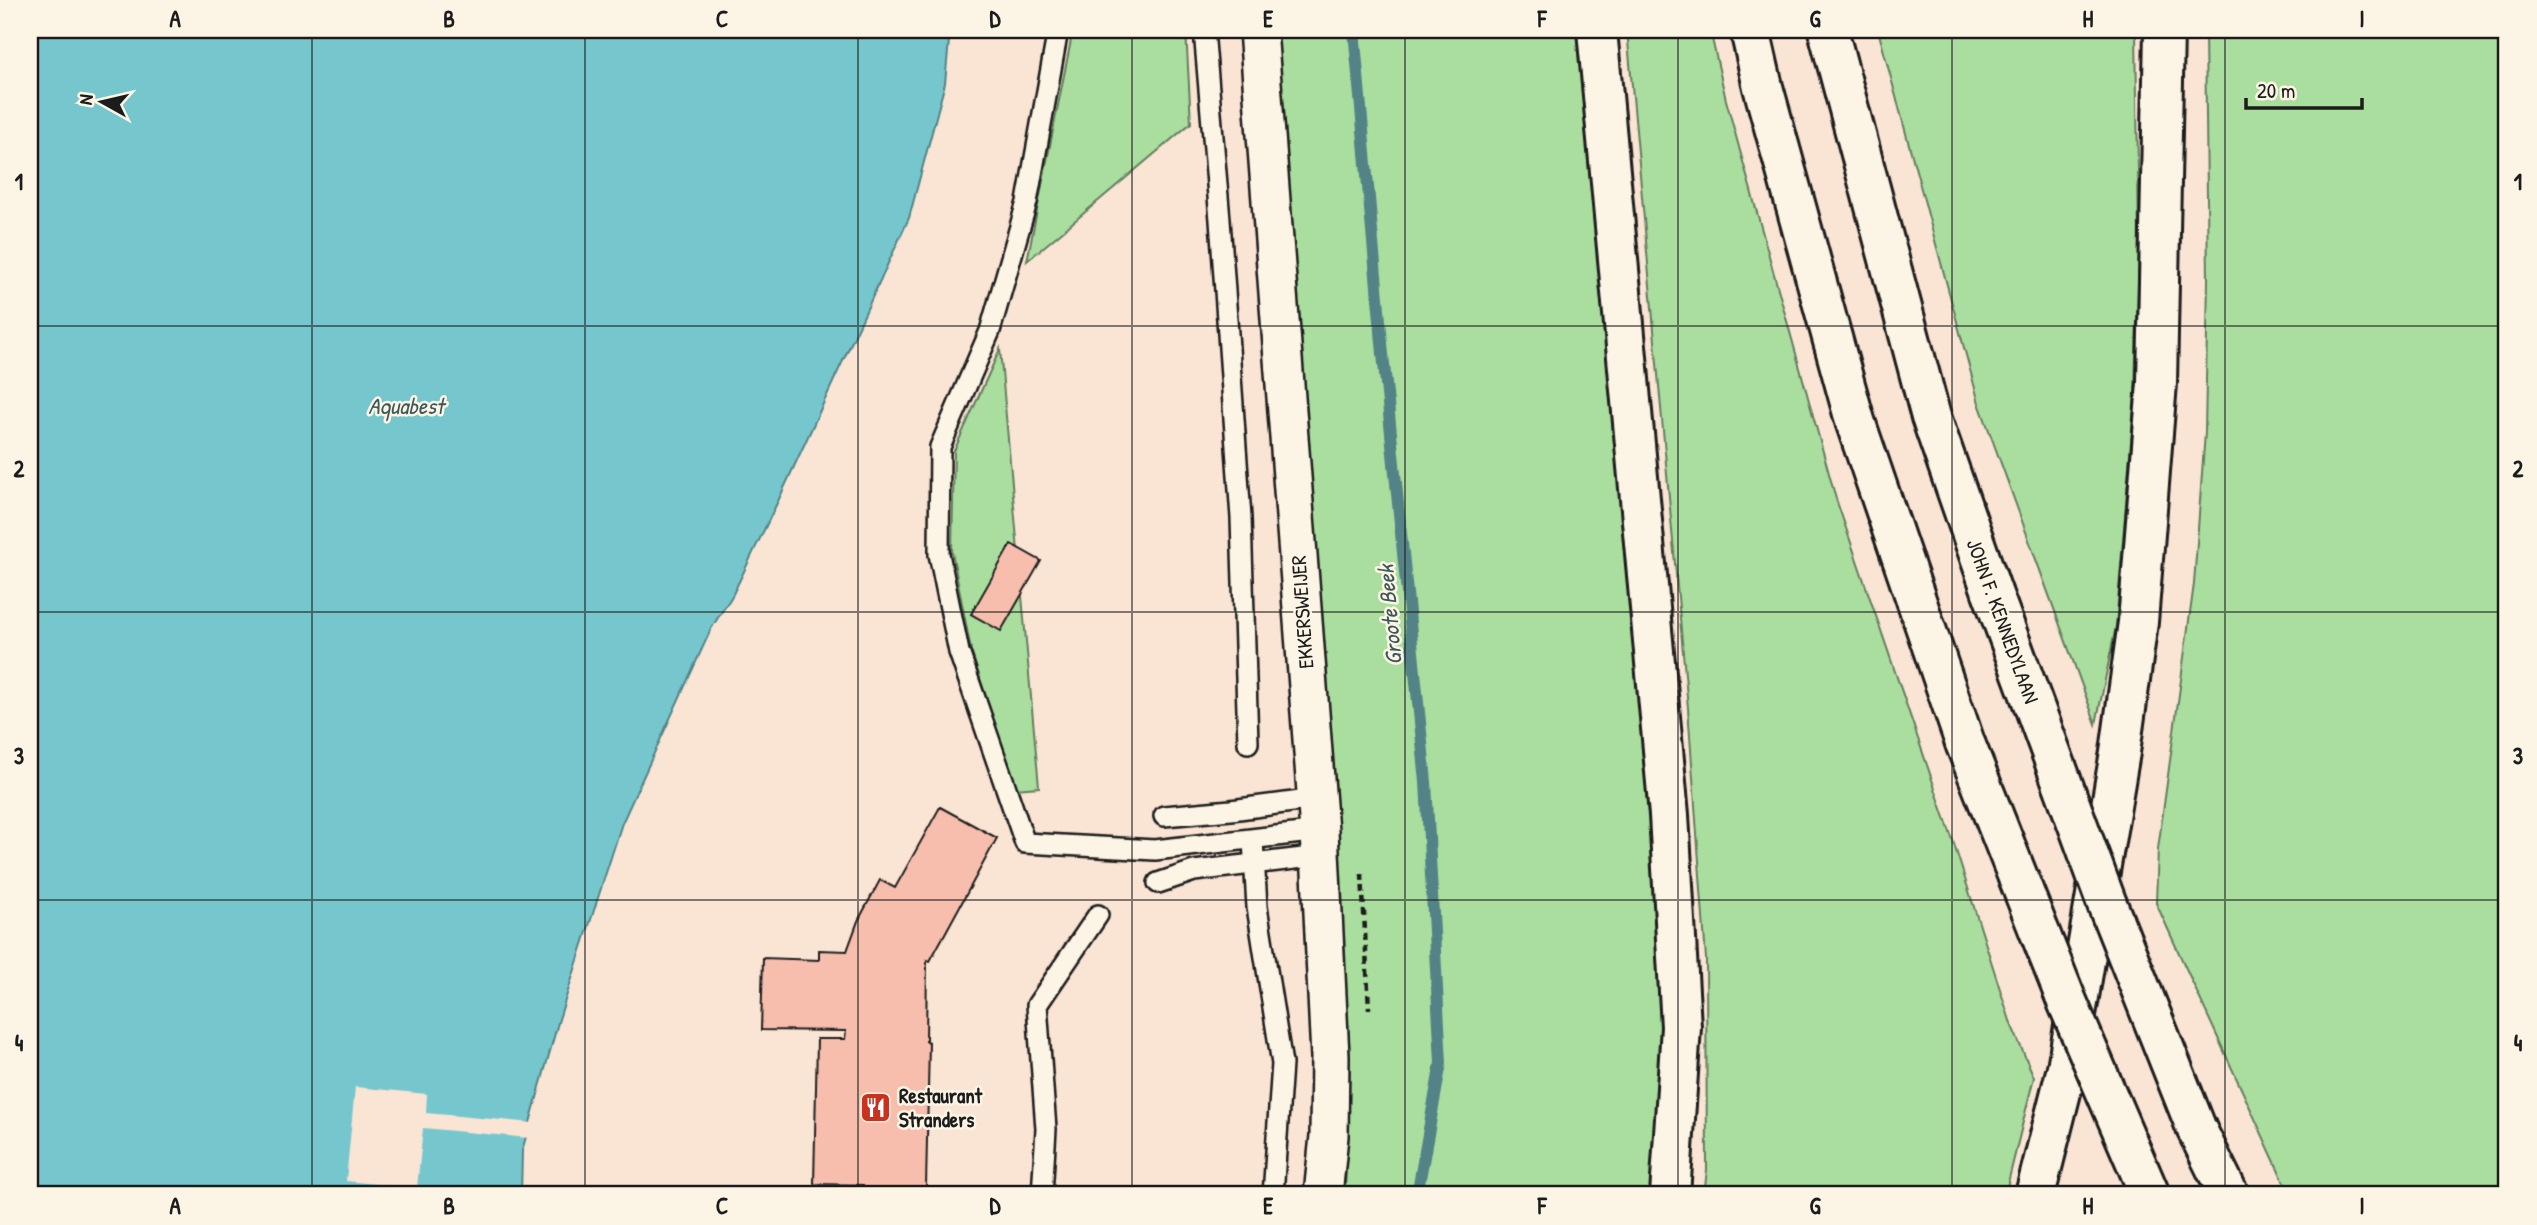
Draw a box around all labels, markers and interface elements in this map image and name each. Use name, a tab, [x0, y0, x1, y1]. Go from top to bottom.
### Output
text: A	[169, 3, 181, 34]
text: B	[443, 3, 455, 34]
text: C	[716, 3, 728, 34]
text: D	[990, 3, 1002, 34]
text: E	[1263, 3, 1274, 34]
text: F	[1537, 3, 1548, 34]
text: G	[1809, 3, 1821, 34]
text: H	[2083, 3, 2094, 34]
text: I	[2359, 3, 2365, 34]
north arrow	[66, 66, 136, 136]
scale bar	[2246, 66, 2362, 110]
text: 20 m	[2257, 76, 2295, 105]
text: N	[72, 93, 99, 106]
text: 1	[15, 166, 23, 197]
text: 1	[2514, 166, 2522, 197]
water label: Aquabest	[368, 390, 447, 422]
text: 2	[14, 453, 25, 484]
text: 2	[2513, 453, 2524, 484]
street label: JOHN F. KENNEDYLAAN	[1960, 535, 2046, 707]
street label: EKKERSWEIJER	[1284, 554, 1320, 670]
water label: Groote Beek	[1369, 561, 1409, 666]
text: 3	[14, 740, 24, 771]
text: 3	[2513, 740, 2523, 771]
text: 4	[15, 1027, 24, 1058]
text: 4	[2514, 1027, 2523, 1058]
place label: Restaurant Stranders	[899, 1081, 983, 1134]
restaurant icon: Restaurant Stranders	[859, 1090, 893, 1124]
text: A	[169, 1190, 181, 1221]
text: B	[443, 1190, 455, 1221]
text: C	[716, 1190, 728, 1221]
text: D	[990, 1190, 1002, 1221]
text: E	[1263, 1190, 1274, 1221]
text: F	[1537, 1190, 1548, 1221]
text: G	[1809, 1190, 1821, 1221]
text: H	[2083, 1190, 2094, 1221]
text: I	[2359, 1190, 2365, 1221]

